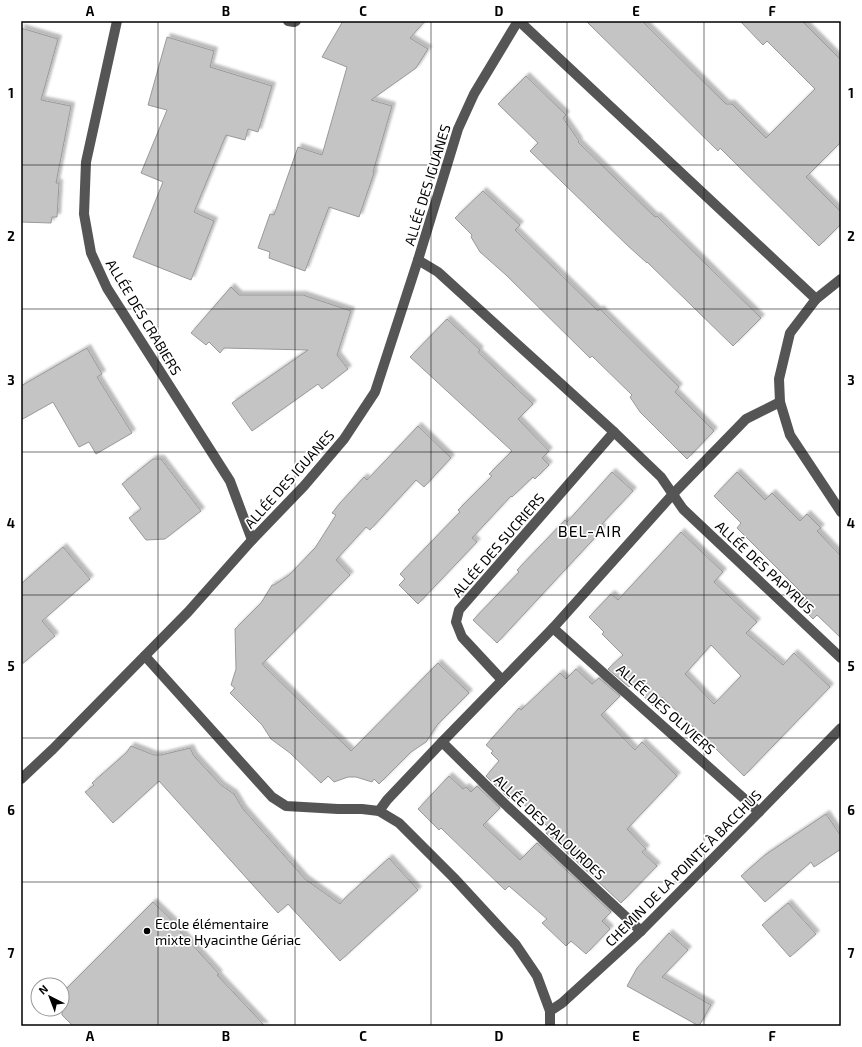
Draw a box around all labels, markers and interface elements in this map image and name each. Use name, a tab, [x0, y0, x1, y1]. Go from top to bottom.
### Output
text: A	[86, 3, 95, 19]
text: B	[222, 3, 230, 19]
text: C	[359, 3, 367, 19]
text: D	[495, 3, 504, 19]
text: E	[632, 3, 640, 19]
text: F	[768, 3, 776, 19]
text: 1	[8, 85, 14, 101]
text: 1	[848, 85, 854, 101]
street label: ALLÉE DES IGUANES	[400, 122, 454, 248]
text: 2	[7, 228, 15, 244]
text: 2	[847, 228, 855, 244]
street label: ALLÉE DES CRABIERS	[103, 256, 185, 378]
text: 3	[7, 372, 15, 388]
text: 3	[847, 372, 855, 388]
street label: ALLÉE DES IGUANES	[241, 426, 338, 532]
street label: ALLÉE DES SUCRIERS	[448, 490, 548, 600]
text: 4	[7, 515, 15, 531]
text: 4	[847, 515, 855, 531]
street label: ALLÉE DES PAPYRUS	[712, 517, 818, 617]
district label: BEL-AIR	[558, 521, 622, 540]
text: 5	[7, 658, 15, 674]
text: 5	[847, 658, 855, 674]
street label: ALLÉE DES OLIVIERS	[613, 660, 719, 758]
street label: ALLÉE DES PALOURDES	[491, 771, 609, 883]
street label: CHEMIN DE LA POINTE À BACCHUS	[601, 786, 765, 950]
text: 6	[7, 802, 15, 818]
text: 6	[847, 802, 855, 818]
place label: Ecole élémentaire mixte Hyacinthe Gériac	[155, 915, 301, 948]
marker: Ecole élémentaire mixte Hyacinthe Gériac	[142, 926, 152, 936]
text: 7	[8, 945, 15, 961]
text: 7	[848, 945, 855, 961]
north arrow	[30, 977, 70, 1017]
text: N	[36, 982, 50, 997]
text: A	[86, 1028, 95, 1044]
text: B	[222, 1028, 230, 1044]
text: C	[359, 1028, 367, 1044]
text: D	[495, 1028, 504, 1044]
text: E	[632, 1028, 640, 1044]
text: F	[768, 1028, 776, 1044]

